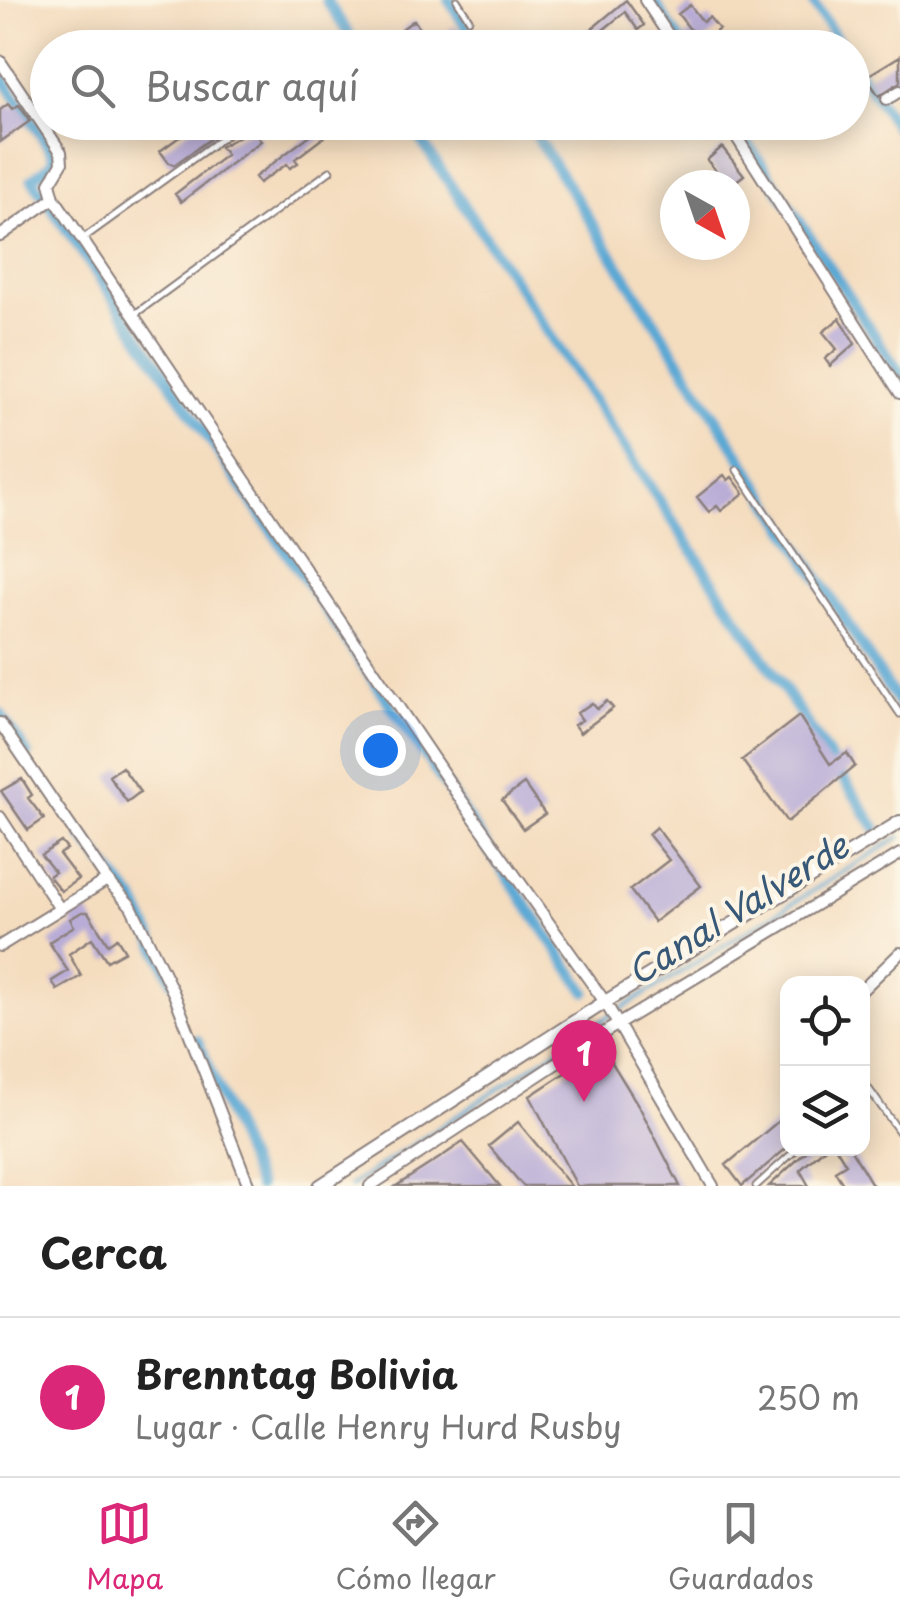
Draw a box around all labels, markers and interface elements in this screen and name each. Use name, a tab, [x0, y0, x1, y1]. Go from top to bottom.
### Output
search box	[30, 30, 870, 140]
text: Buscar aquí	[145, 57, 359, 114]
icon: search	[65, 58, 120, 113]
north arrow	[660, 170, 750, 260]
your location	[355, 725, 406, 776]
water label: Canal Valverde	[616, 817, 860, 997]
map controls	[780, 976, 870, 1156]
button: locate	[780, 976, 870, 1066]
pin: 1	[552, 1020, 616, 1102]
button: layers	[780, 1066, 870, 1156]
text: Cerca	[40, 1220, 167, 1283]
text: Brenntag Bolivia	[135, 1345, 458, 1402]
text: 1	[65, 1373, 80, 1421]
text: 250 m	[757, 1373, 860, 1421]
text: Lugar · Calle Henry Hurd Rusby	[135, 1402, 622, 1450]
tab: Mapa	[86, 1496, 163, 1599]
tab: Cómo llegar	[336, 1496, 496, 1599]
tab: Guardados	[668, 1496, 814, 1599]

